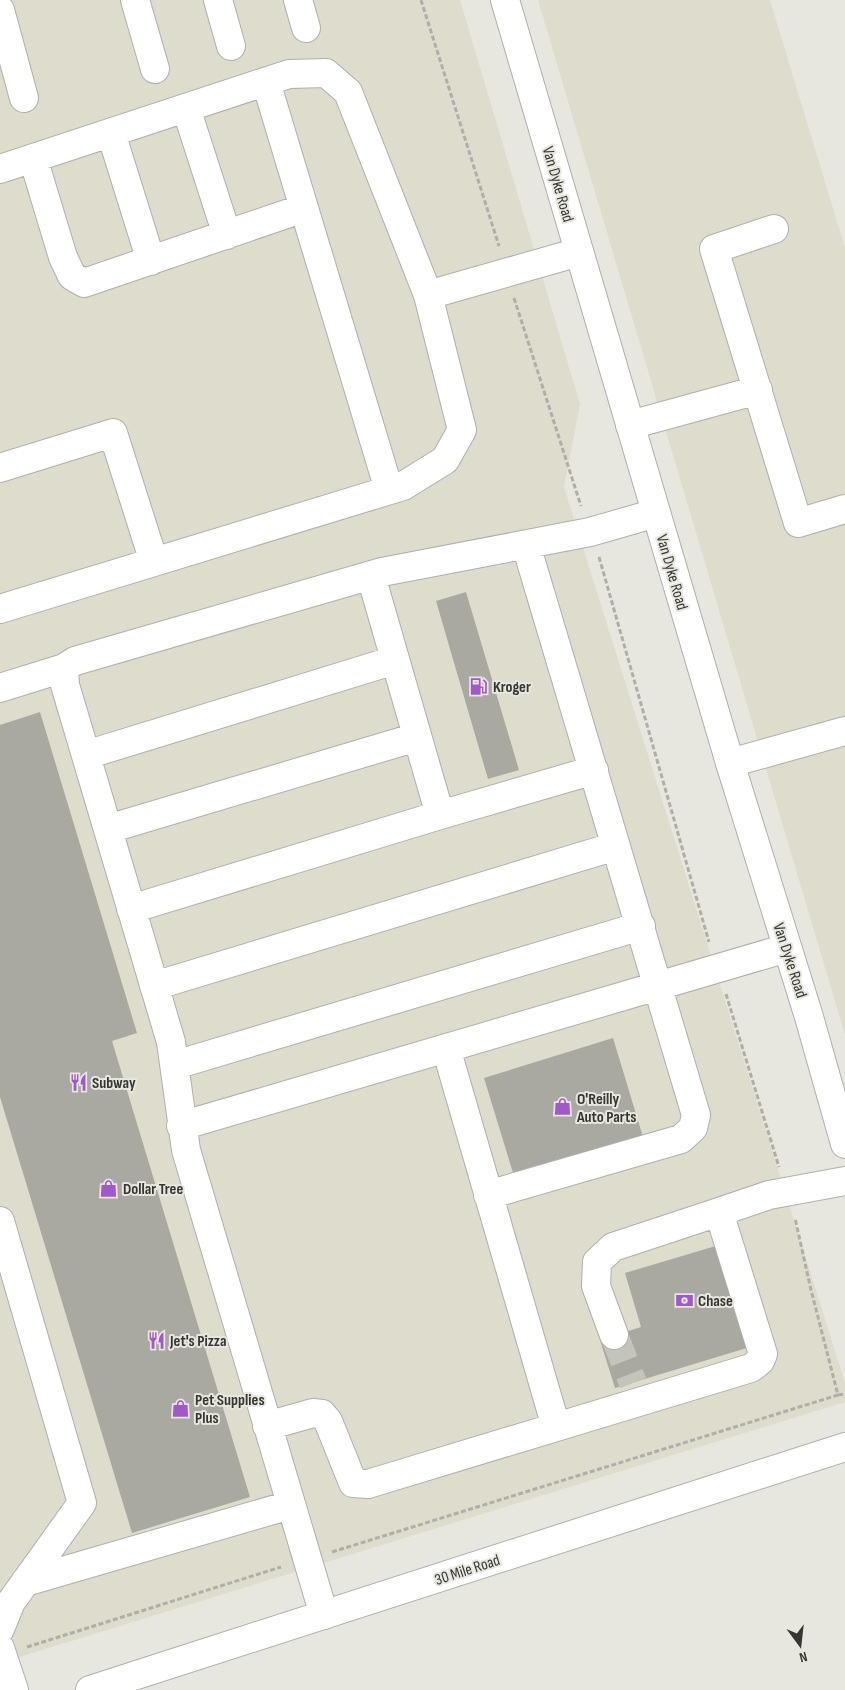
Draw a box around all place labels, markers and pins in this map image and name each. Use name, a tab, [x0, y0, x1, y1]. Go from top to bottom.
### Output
fuel station icon: Kroger	[469, 676, 489, 696]
place label: Kroger	[493, 678, 531, 697]
restaurant icon: Subway	[68, 1072, 88, 1092]
place label: Subway	[92, 1074, 136, 1093]
place label: O'Reilly Auto Parts	[576, 1090, 636, 1127]
shop icon: O'Reilly Auto Parts	[553, 1097, 573, 1117]
shop icon: Dollar Tree	[99, 1178, 119, 1198]
place label: Dollar Tree	[123, 1180, 183, 1199]
bank icon: Chase	[674, 1290, 694, 1310]
place label: Chase	[698, 1292, 733, 1311]
restaurant icon: Jet's Pizza	[146, 1330, 166, 1350]
place label: Jet's Pizza	[169, 1332, 227, 1351]
place label: Pet Supplies Plus	[195, 1391, 265, 1428]
shop icon: Pet Supplies Plus	[171, 1398, 191, 1418]

